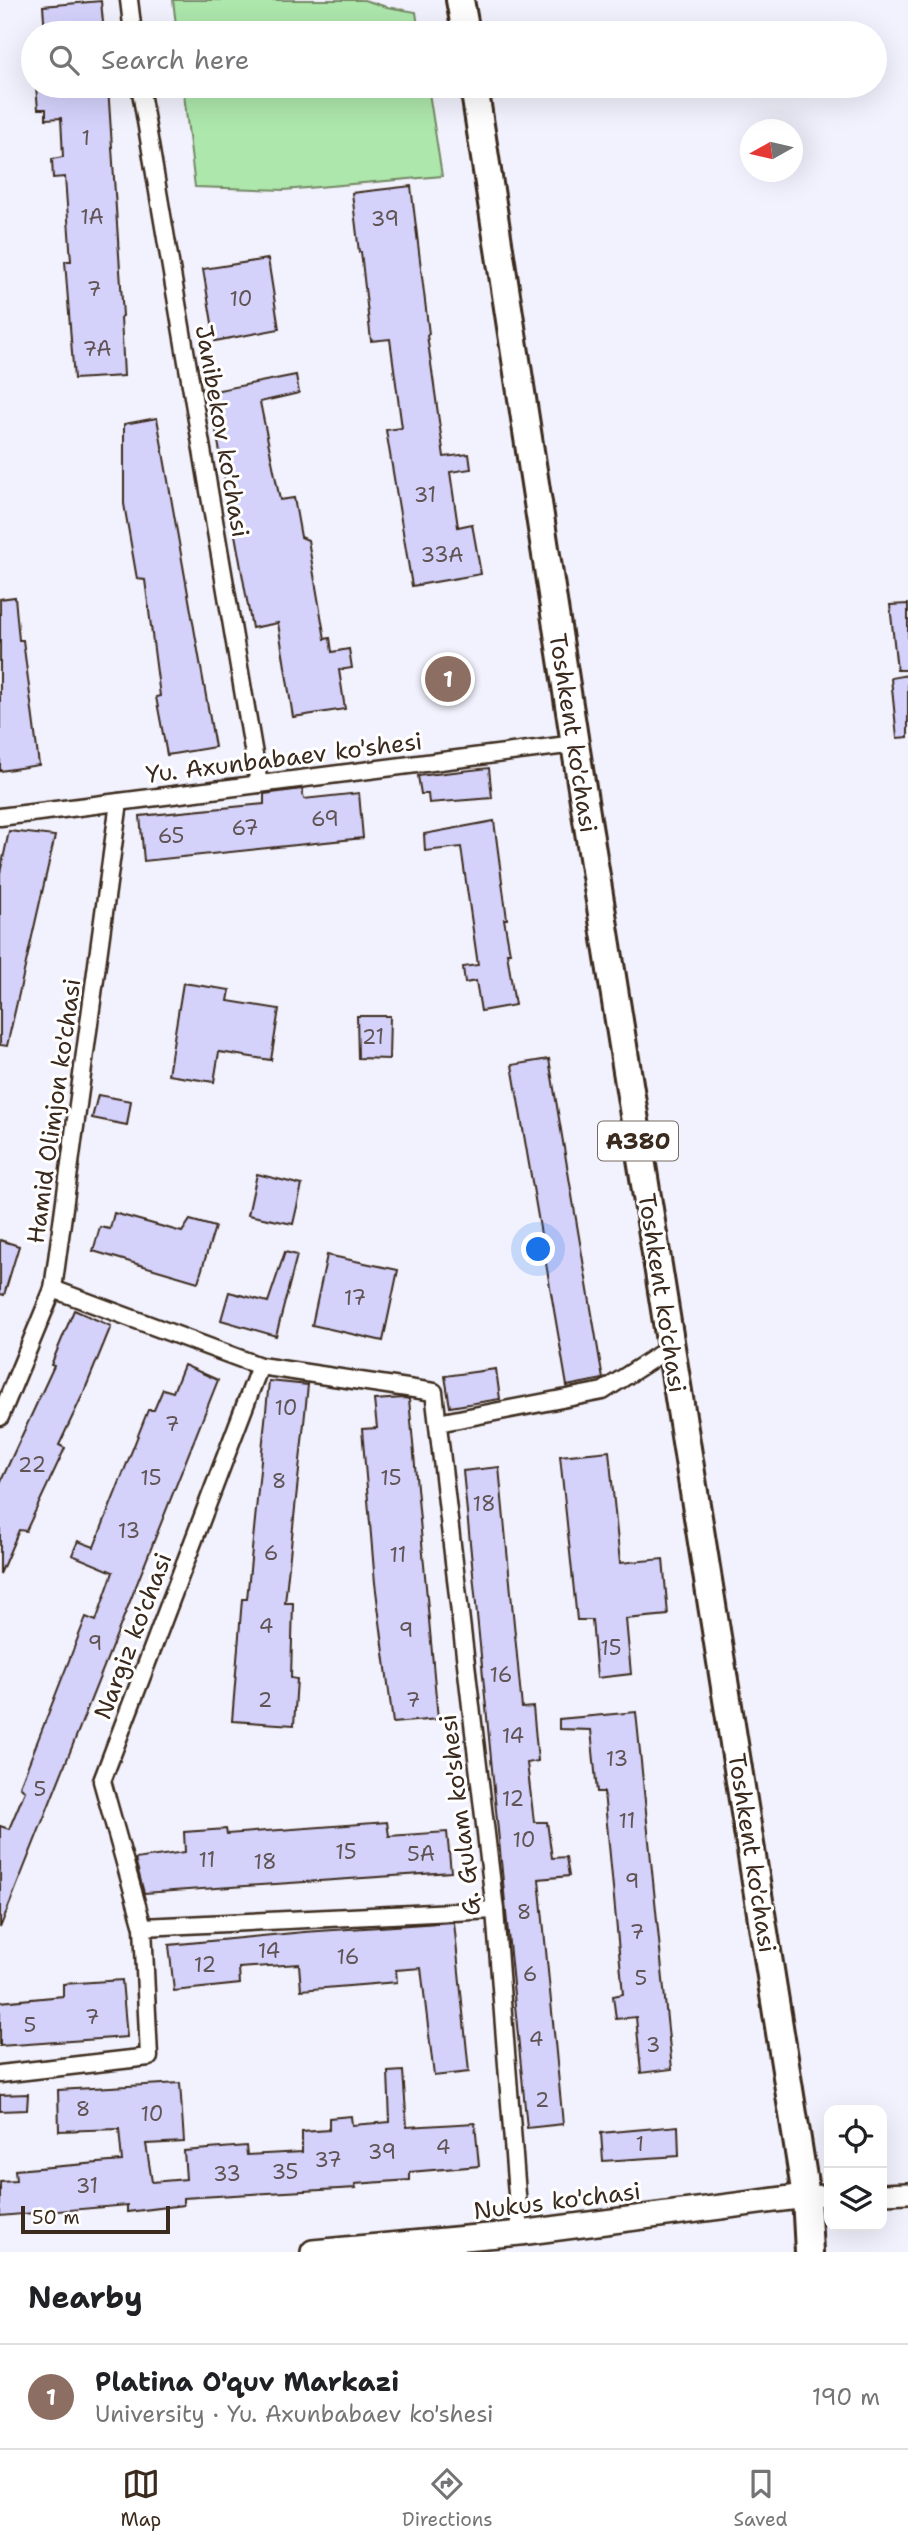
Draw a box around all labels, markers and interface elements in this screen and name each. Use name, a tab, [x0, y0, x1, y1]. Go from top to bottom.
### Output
search box	[21, 21, 887, 98]
icon: search	[45, 41, 83, 79]
text: Search here	[101, 42, 250, 77]
north arrow	[740, 119, 803, 182]
house number: 1	[82, 124, 90, 152]
house number: 1A	[80, 203, 104, 231]
house number: 39	[371, 205, 399, 233]
house number: 7	[87, 275, 101, 303]
house number: 10	[230, 285, 252, 313]
street label: Janibekov ko'chasi	[188, 322, 256, 540]
house number: 7A	[82, 335, 112, 363]
house number: 31	[414, 481, 436, 509]
house number: 33A	[421, 541, 463, 569]
street label: Toshkent ko'chasi	[541, 631, 605, 835]
pin: 1	[425, 653, 471, 705]
street label: Yu. Axunbabaev ko'shesi	[144, 725, 424, 791]
house number: 69	[311, 805, 339, 833]
house number: 67	[231, 814, 259, 842]
house number: 65	[158, 822, 184, 850]
street label: Hamid Olimjon ko'chasi	[20, 976, 88, 1246]
house number: 21	[362, 1023, 384, 1051]
road number: A380	[598, 1122, 678, 1160]
street label: Toshkent ko'chasi	[630, 1191, 694, 1395]
your location	[521, 1232, 555, 1266]
house number: 17	[344, 1284, 366, 1312]
house number: 10	[275, 1394, 297, 1422]
house number: 7	[165, 1410, 179, 1438]
house number: 22	[18, 1451, 46, 1479]
house number: 15	[140, 1464, 162, 1492]
house number: 15	[380, 1464, 402, 1492]
house number: 8	[272, 1467, 286, 1495]
house number: 18	[472, 1490, 496, 1518]
house number: 13	[118, 1517, 140, 1545]
house number: 6	[264, 1539, 278, 1567]
house number: 11	[390, 1541, 406, 1569]
street label: Nargiz ko'chasi	[87, 1548, 179, 1724]
house number: 4	[259, 1612, 273, 1640]
house number: 9	[399, 1616, 413, 1644]
house number: 9	[88, 1629, 102, 1657]
house number: 15	[600, 1634, 622, 1662]
house number: 16	[490, 1661, 512, 1689]
house number: 2	[258, 1686, 272, 1714]
house number: 7	[406, 1686, 420, 1714]
street label: G. Gulam ko'shesi	[432, 1712, 488, 1918]
house number: 14	[502, 1722, 524, 1750]
house number: 13	[606, 1745, 628, 1773]
street label: Toshkent ko'chasi	[720, 1751, 784, 1955]
house number: 5	[34, 1775, 46, 1803]
house number: 12	[502, 1785, 524, 1813]
house number: 11	[619, 1807, 635, 1835]
house number: 10	[513, 1826, 535, 1854]
house number: 15	[335, 1838, 357, 1866]
house number: 5A	[407, 1840, 435, 1868]
house number: 11	[199, 1846, 215, 1874]
house number: 18	[253, 1848, 277, 1876]
house number: 9	[625, 1867, 639, 1895]
house number: 8	[517, 1898, 531, 1926]
house number: 7	[630, 1918, 644, 1946]
house number: 14	[258, 1937, 280, 1965]
house number: 16	[337, 1943, 359, 1971]
house number: 12	[194, 1951, 216, 1979]
house number: 6	[523, 1960, 537, 1988]
house number: 5	[635, 1964, 647, 1992]
house number: 7	[85, 2003, 99, 2031]
house number: 5	[24, 2011, 36, 2039]
house number: 4	[529, 2025, 543, 2053]
house number: 3	[646, 2031, 660, 2059]
house number: 2	[535, 2086, 549, 2114]
house number: 8	[76, 2095, 90, 2123]
house number: 10	[141, 2100, 163, 2128]
map controls	[824, 2105, 887, 2231]
button: locate	[824, 2105, 887, 2168]
house number: 1	[636, 2130, 644, 2158]
house number: 4	[436, 2133, 450, 2161]
house number: 39	[368, 2138, 396, 2166]
house number: 37	[314, 2146, 342, 2174]
house number: 35	[272, 2158, 298, 2186]
house number: 33	[213, 2160, 241, 2188]
button: layers	[824, 2168, 887, 2231]
house number: 31	[76, 2172, 98, 2200]
street label: Nukus ko'chasi	[472, 2175, 642, 2227]
scale bar	[21, 2203, 170, 2235]
text: 50 m	[32, 2205, 80, 2230]
text: Nearby	[28, 2277, 143, 2318]
text: Platina O'quv Markazi	[95, 2364, 399, 2399]
text: 1	[46, 2382, 56, 2412]
text: 190 m	[812, 2382, 880, 2412]
text: University · Yu. Axunbabaev ko'shesi	[95, 2399, 494, 2429]
tab: Map	[120, 2465, 161, 2532]
tab: Directions	[402, 2465, 493, 2532]
tab: Saved	[734, 2465, 788, 2532]

